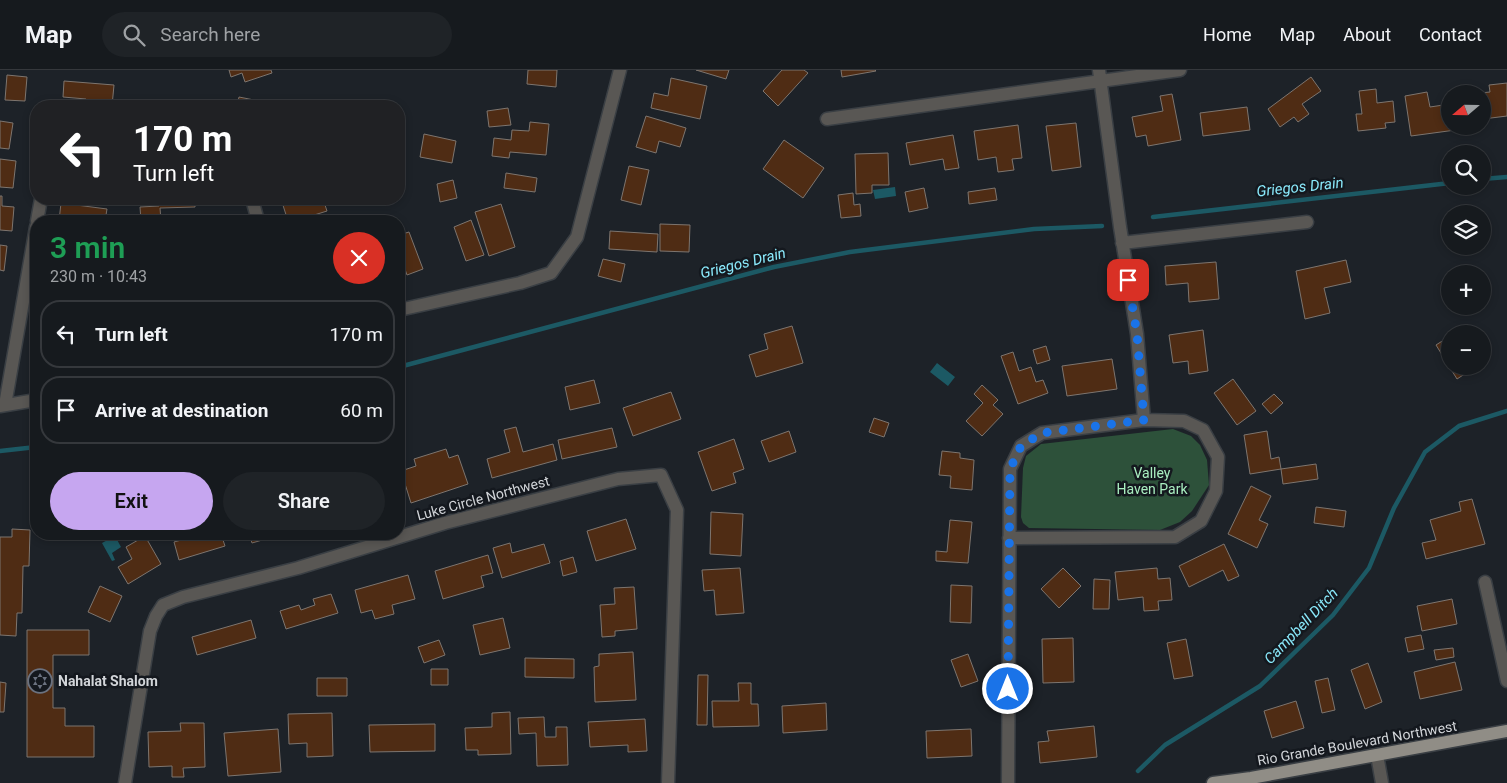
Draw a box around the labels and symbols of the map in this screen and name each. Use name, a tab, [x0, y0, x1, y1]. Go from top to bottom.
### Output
north arrow	[1441, 85, 1491, 135]
water label: Griegos Drain	[1256, 173, 1344, 201]
water label: Griegos Drain	[698, 244, 788, 282]
pin	[1107, 259, 1149, 301]
park label: Valley Haven Park	[1116, 465, 1188, 497]
street label: Luke Circle Northwest	[415, 472, 551, 523]
water label: Campbell Ditch	[1260, 584, 1342, 668]
position arrow	[981, 662, 1033, 714]
synagogue icon: Nahalat Shalom	[27, 668, 53, 694]
place label: Nahalat Shalom	[58, 673, 158, 689]
street label: Rio Grande Boulevard Northwest	[1256, 717, 1458, 768]

